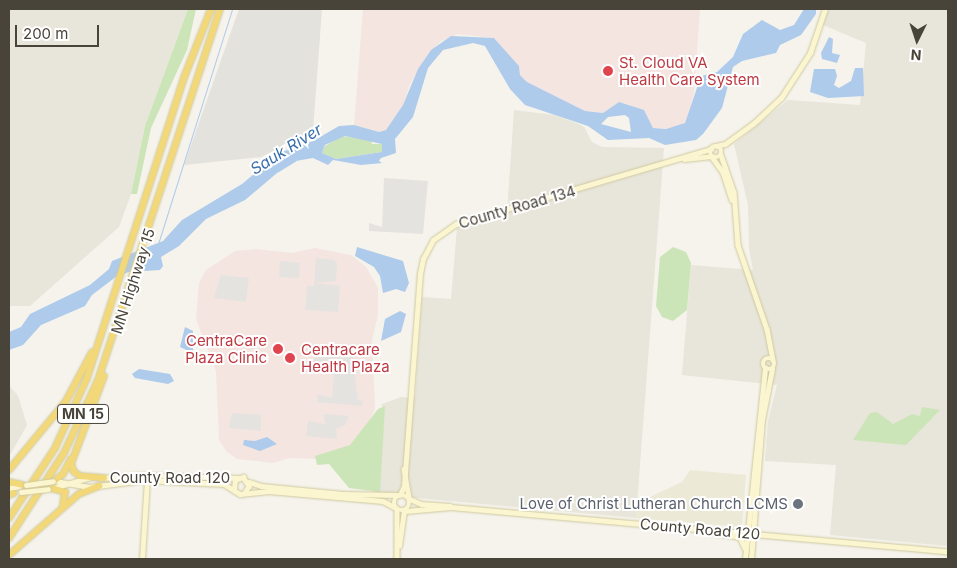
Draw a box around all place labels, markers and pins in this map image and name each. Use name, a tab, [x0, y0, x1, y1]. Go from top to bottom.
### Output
place label: St. Cloud VA Health Care System	[619, 53, 760, 88]
marker: St. Cloud VA Health Care System	[601, 64, 615, 78]
place label: CentraCare Plaza Clinic	[185, 331, 267, 366]
place label: Centracare Health Plaza	[301, 340, 390, 375]
marker: CentraCare Plaza Clinic	[271, 342, 285, 356]
marker: Centracare Health Plaza	[283, 351, 297, 365]
place label: Love of Christ Lutheran Church LCMS	[520, 495, 788, 513]
marker: Love of Christ Lutheran Church LCMS	[792, 498, 804, 510]

